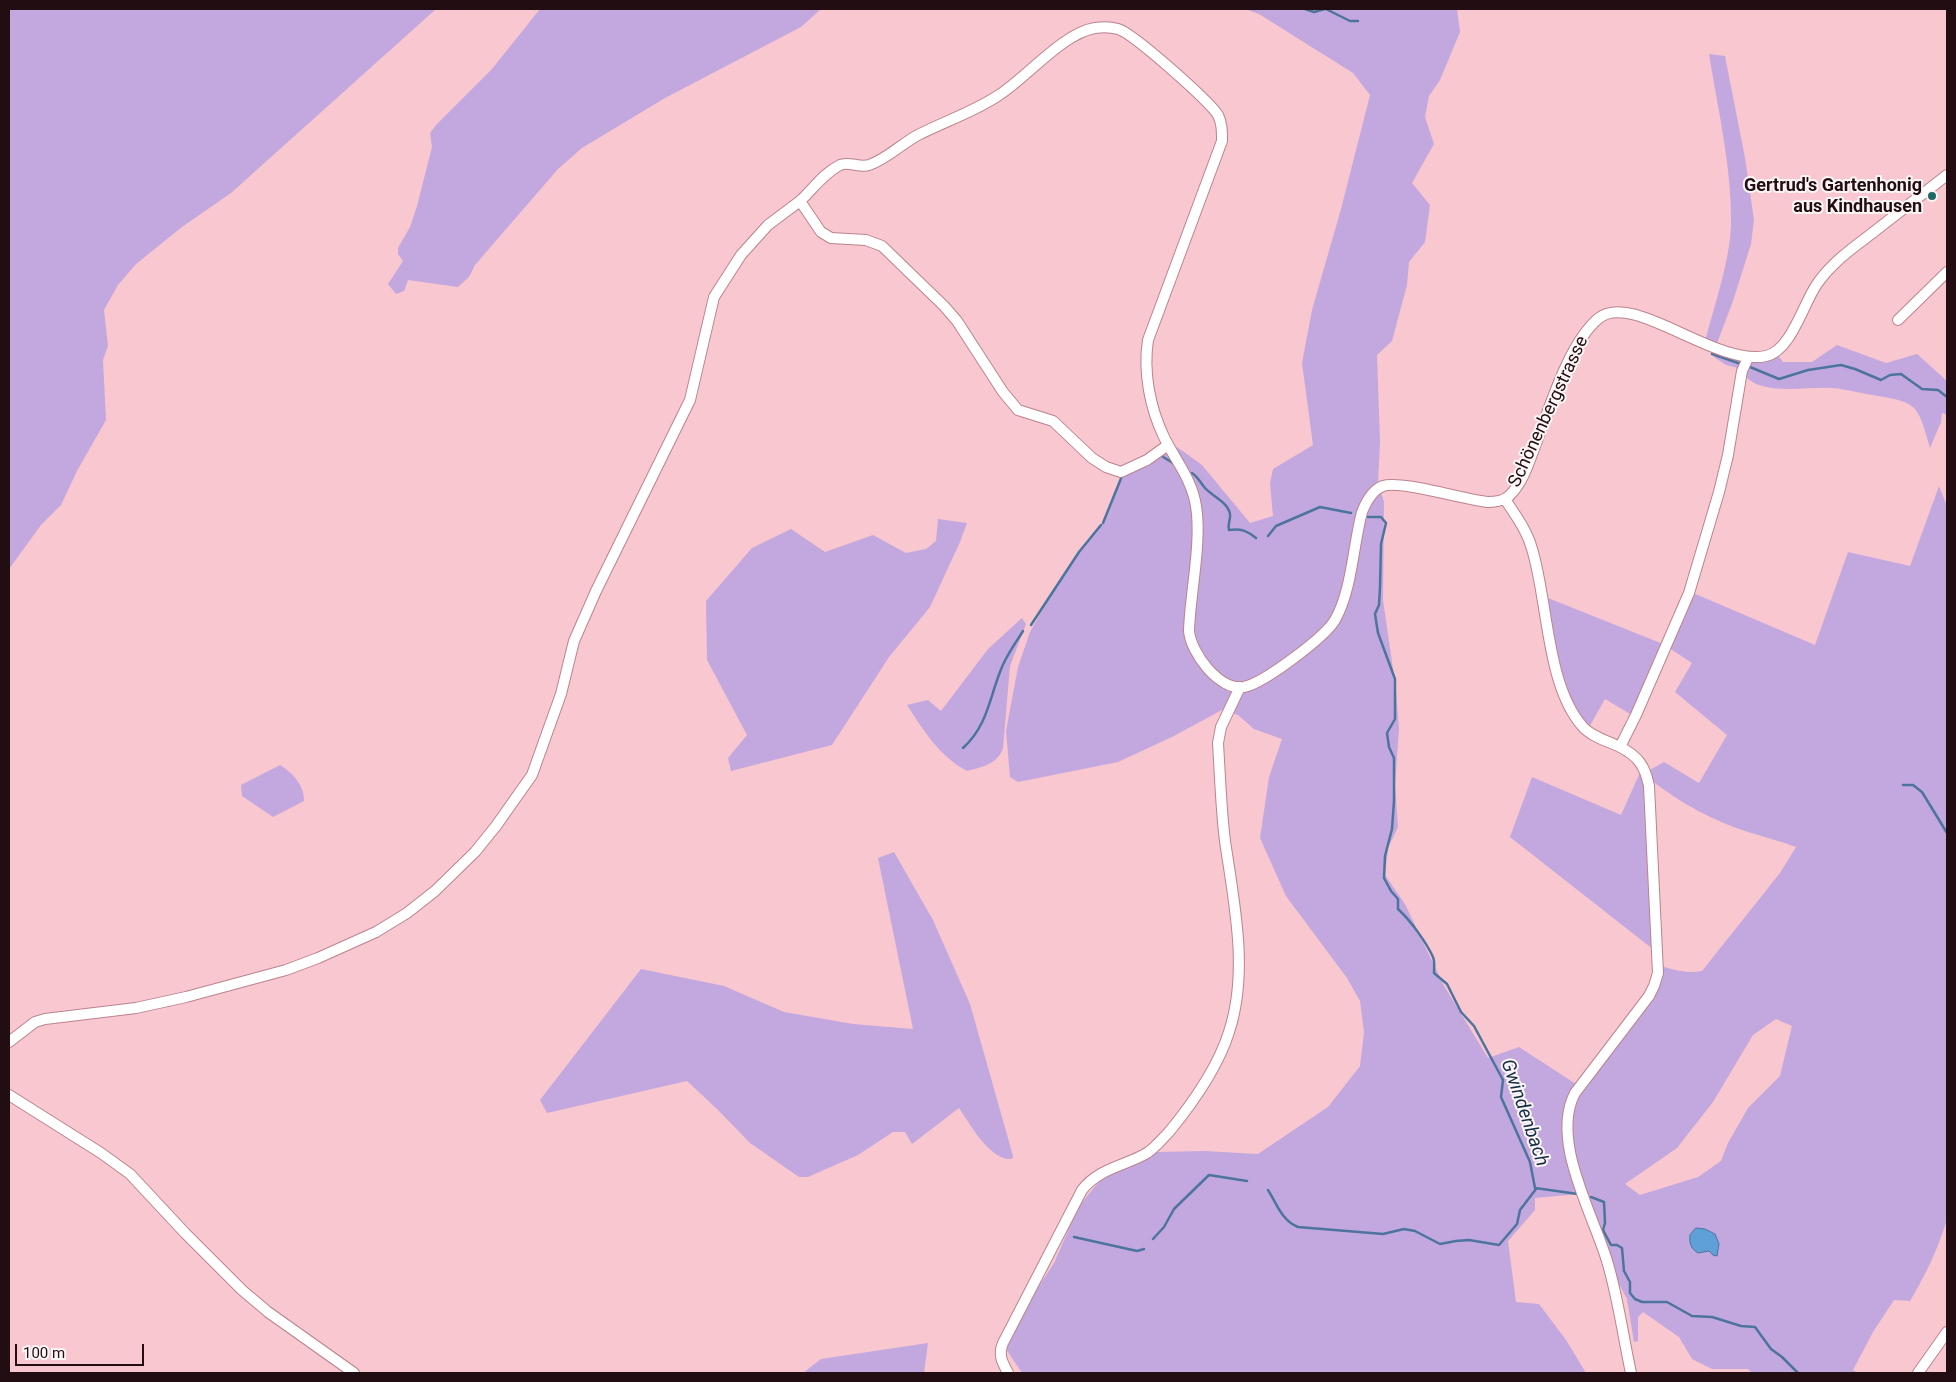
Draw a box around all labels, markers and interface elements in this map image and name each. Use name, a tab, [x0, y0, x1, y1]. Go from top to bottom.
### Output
place label: Gertrud's Gartenhonig aus Kindhausen	[1744, 175, 1922, 218]
marker: Gertrud's Gartenhonig aus Kindhausen	[1926, 190, 1938, 202]
street label: Schönenbergstrasse	[1505, 333, 1593, 491]
water label: Gwindenbach	[1495, 1057, 1553, 1169]
scale bar	[18, 1334, 146, 1366]
text: 100 m	[23, 1344, 65, 1362]

